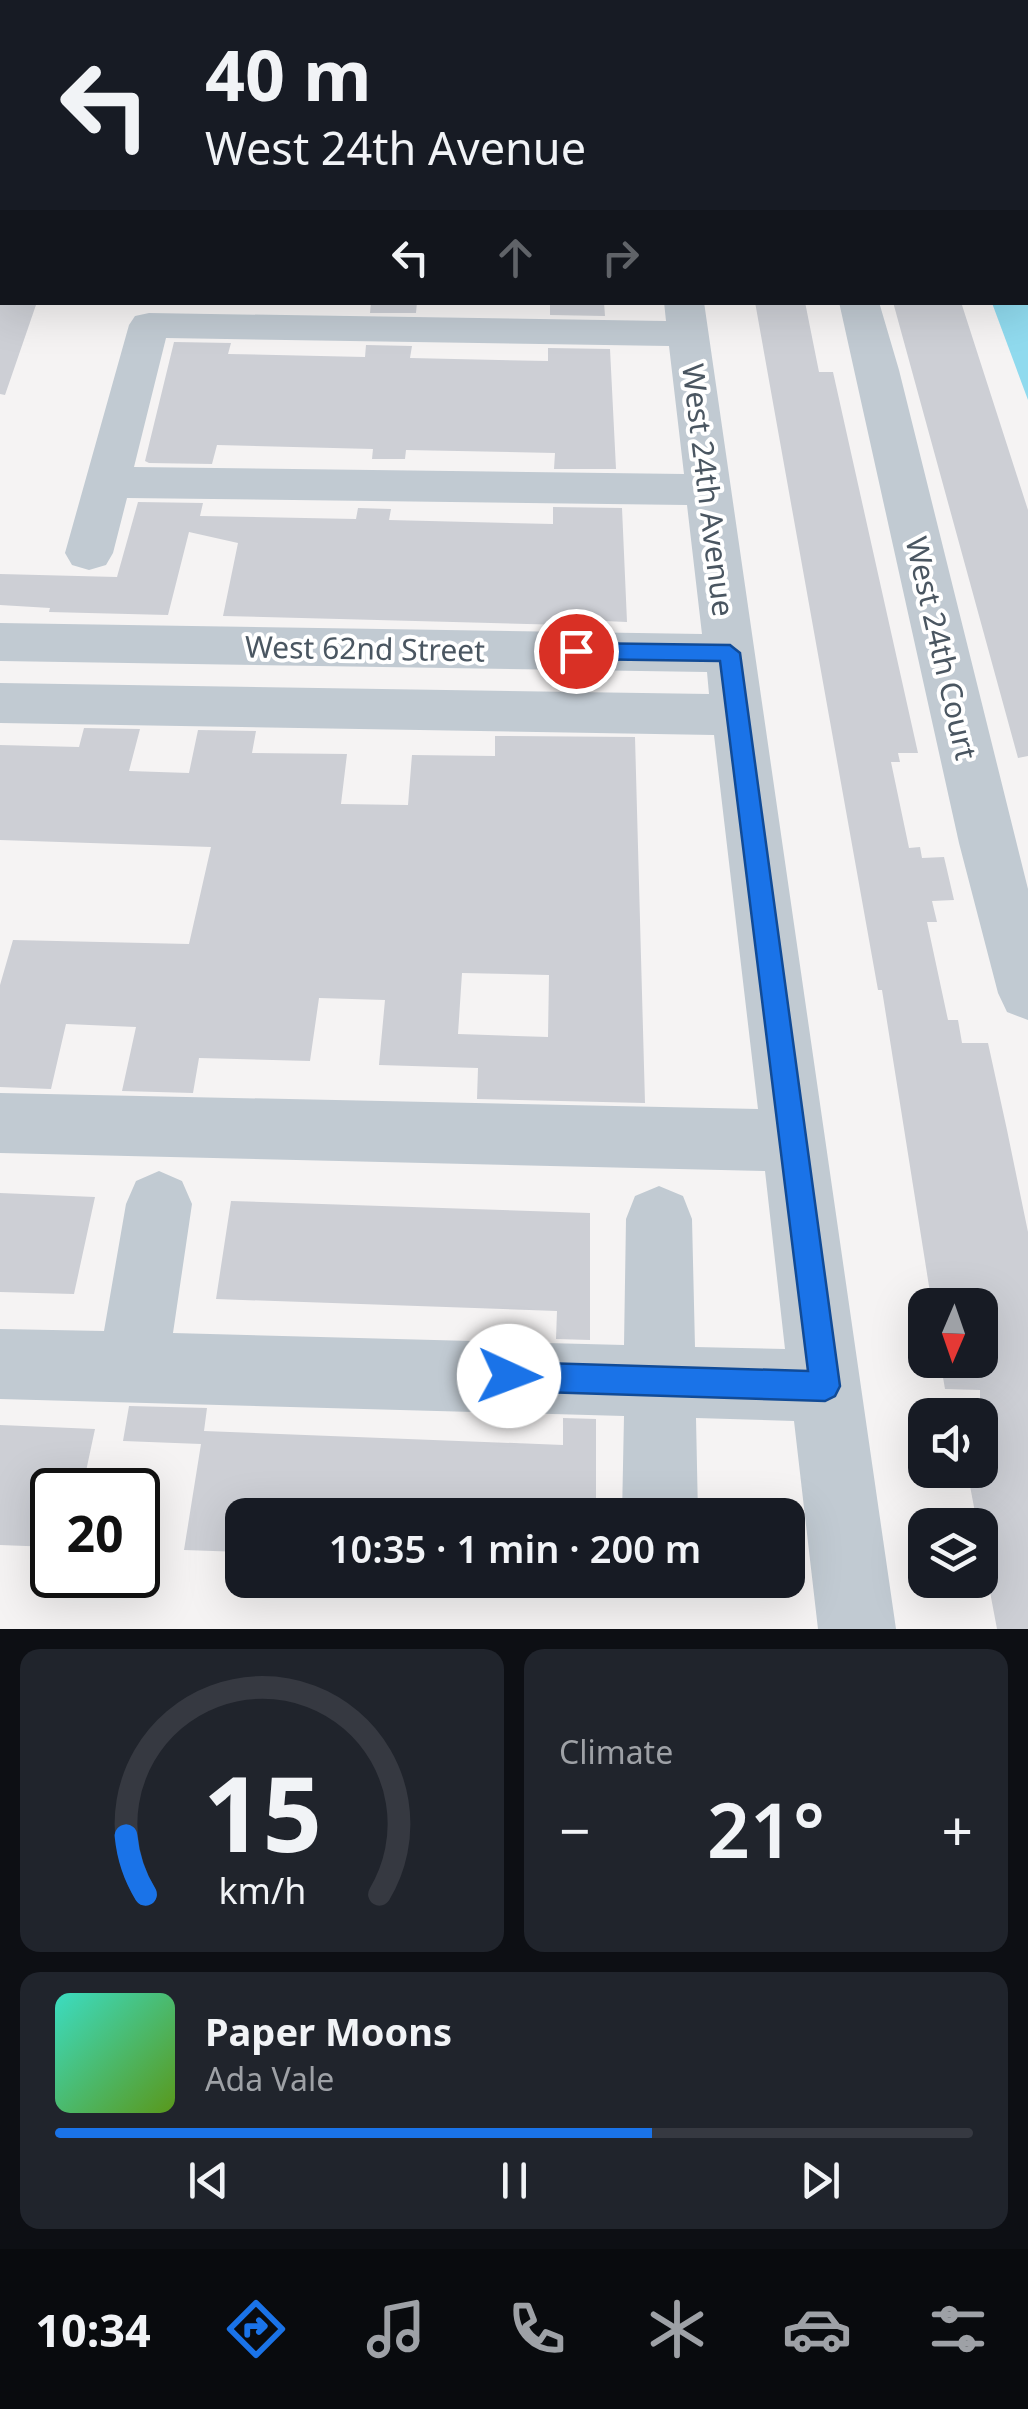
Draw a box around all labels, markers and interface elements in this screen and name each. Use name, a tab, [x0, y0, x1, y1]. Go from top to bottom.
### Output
text: 40 m	[205, 26, 372, 122]
icon: left	[40, 40, 170, 170]
text: West 24th Avenue	[205, 117, 586, 178]
icon: left	[383, 230, 438, 285]
icon: ahead	[488, 230, 543, 285]
icon: right	[593, 230, 648, 285]
street label: West 24th Avenue	[673, 361, 745, 619]
street label: West 24th Court	[896, 533, 988, 764]
pin	[534, 609, 619, 694]
icon: arrive	[549, 624, 604, 679]
street label: West 62nd Street	[245, 625, 486, 671]
north arrow	[908, 1288, 998, 1378]
map controls	[908, 1288, 998, 1598]
position arrow	[457, 1324, 561, 1428]
button: sound	[908, 1398, 998, 1488]
speed limit sign: 20	[30, 1468, 160, 1598]
button: layers	[908, 1508, 998, 1598]
text: 10:35 · 1 min · 200 m	[329, 1522, 701, 1574]
text: Climate	[559, 1730, 673, 1773]
text: 15	[203, 1741, 321, 1882]
text: 21°	[707, 1778, 825, 1880]
text: −	[559, 1792, 590, 1867]
text: +	[942, 1792, 973, 1867]
text: km/h	[218, 1866, 306, 1914]
text: Paper Moons	[205, 2005, 452, 2057]
text: Ada Vale	[205, 2057, 334, 2100]
icon: previous	[181, 2153, 236, 2208]
icon: pause	[487, 2153, 542, 2208]
icon: next	[793, 2153, 848, 2208]
icon: directions	[221, 2294, 291, 2364]
icon: music	[361, 2294, 431, 2364]
icon: phone	[502, 2294, 572, 2364]
icon: climate	[642, 2294, 712, 2364]
icon: car	[782, 2294, 852, 2364]
icon: filters	[923, 2294, 993, 2364]
text: 10:34	[35, 2299, 151, 2360]

